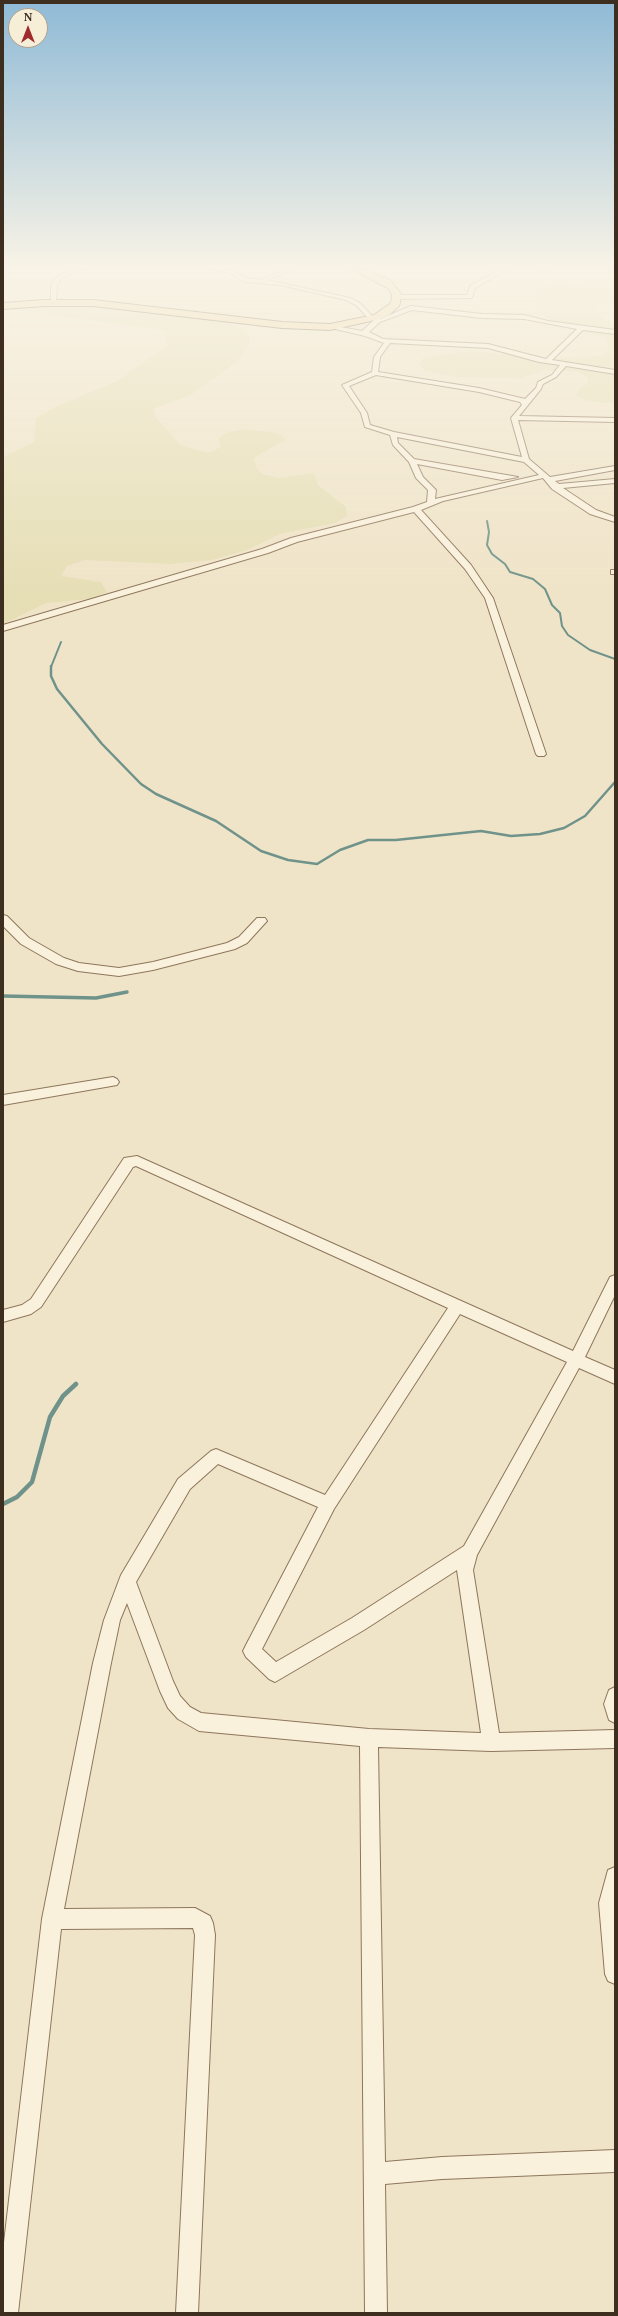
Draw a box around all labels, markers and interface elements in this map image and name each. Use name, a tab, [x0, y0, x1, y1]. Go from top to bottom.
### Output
north arrow	[8, 8, 48, 48]
text: N	[24, 9, 32, 24]

